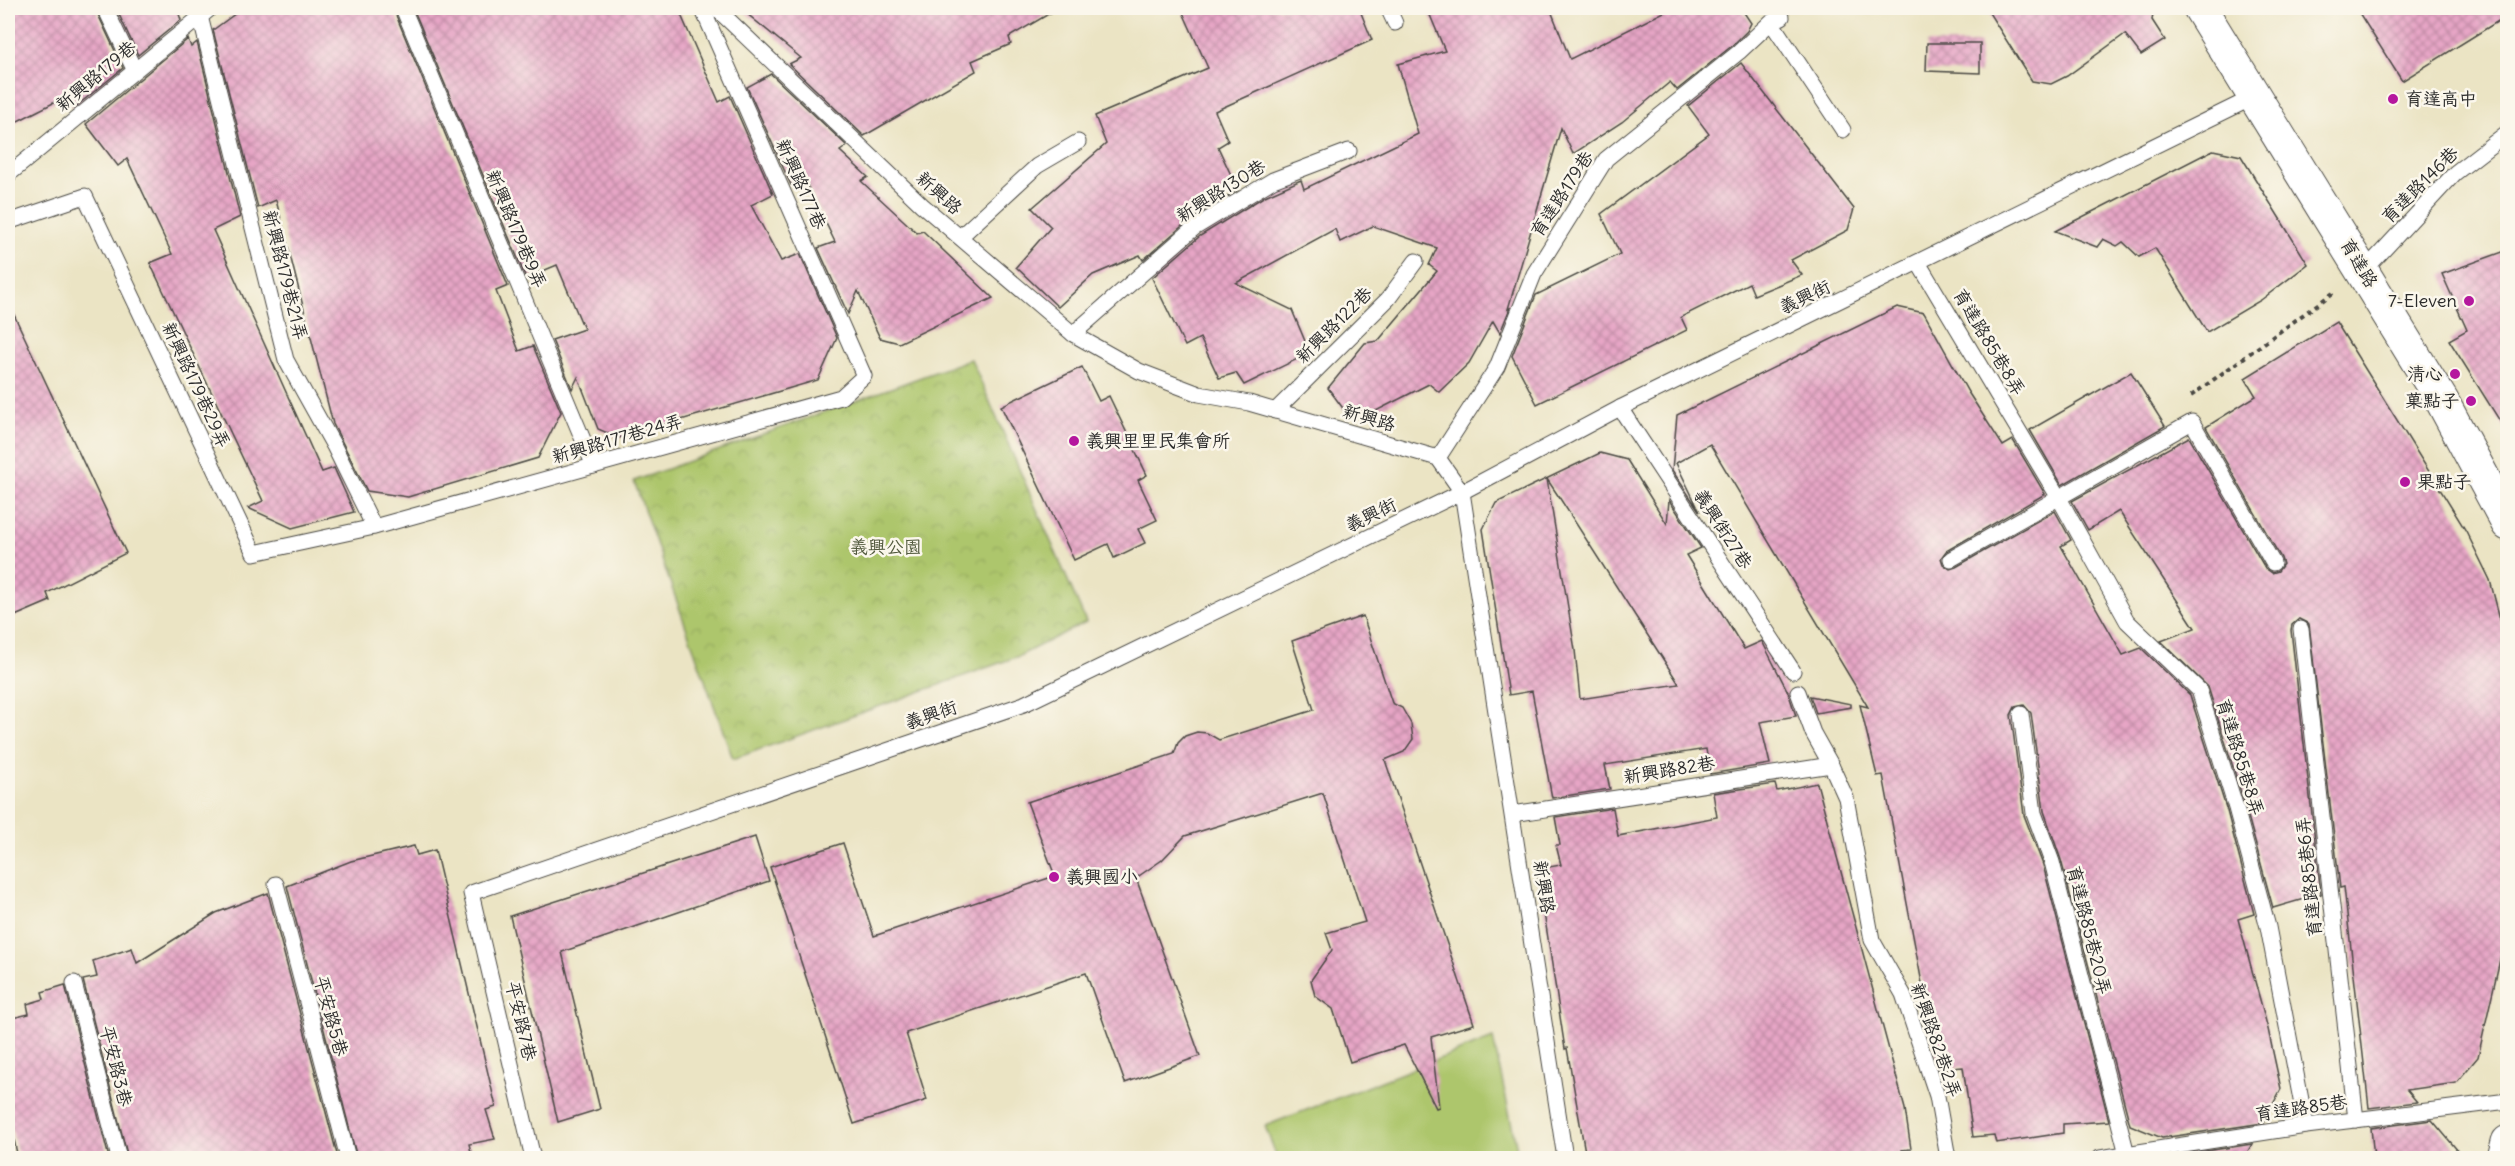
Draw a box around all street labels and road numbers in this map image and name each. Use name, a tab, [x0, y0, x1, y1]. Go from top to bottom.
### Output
street label: 新興路179巷	[51, 35, 141, 116]
street label: 新興路177巷	[771, 135, 832, 233]
street label: 育達路146巷	[2376, 141, 2463, 228]
street label: 育達路179巷	[1525, 146, 1598, 241]
street label: 新興路130巷	[1172, 154, 1270, 227]
street label: 新興路179巷9弄	[481, 166, 552, 292]
street label: 新興路	[912, 166, 967, 219]
street label: 新興路179巷21弄	[258, 207, 313, 342]
street label: 育達路	[2336, 234, 2383, 292]
street label: 義興街	[1775, 274, 1834, 319]
street label: 新興路122巷	[1291, 282, 1377, 368]
street label: 育達路85巷8弄	[1948, 284, 2030, 400]
street label: 新興路179巷29弄	[157, 318, 236, 452]
street label: 新興路	[1340, 399, 1398, 436]
street label: 新興路177巷24弄	[549, 409, 685, 468]
street label: 義興街27巷	[1689, 484, 1758, 573]
street label: 義興街	[1341, 492, 1400, 537]
street label: 義興街	[902, 695, 960, 734]
street label: 育達路85巷8弄	[2212, 696, 2269, 818]
street label: 新興路82巷	[1622, 751, 1716, 788]
street label: 育達路85巷6弄	[2291, 816, 2326, 938]
street label: 新興路	[1529, 858, 1560, 915]
street label: 育達路85巷20弄	[2062, 863, 2117, 997]
street label: 平安路5巷	[310, 973, 353, 1059]
street label: 平安路7巷	[501, 979, 542, 1063]
street label: 新興路82巷2弄	[1906, 979, 1967, 1100]
street label: 平安路3巷	[95, 1023, 138, 1109]
street label: 育達路85巷	[2253, 1090, 2348, 1125]

